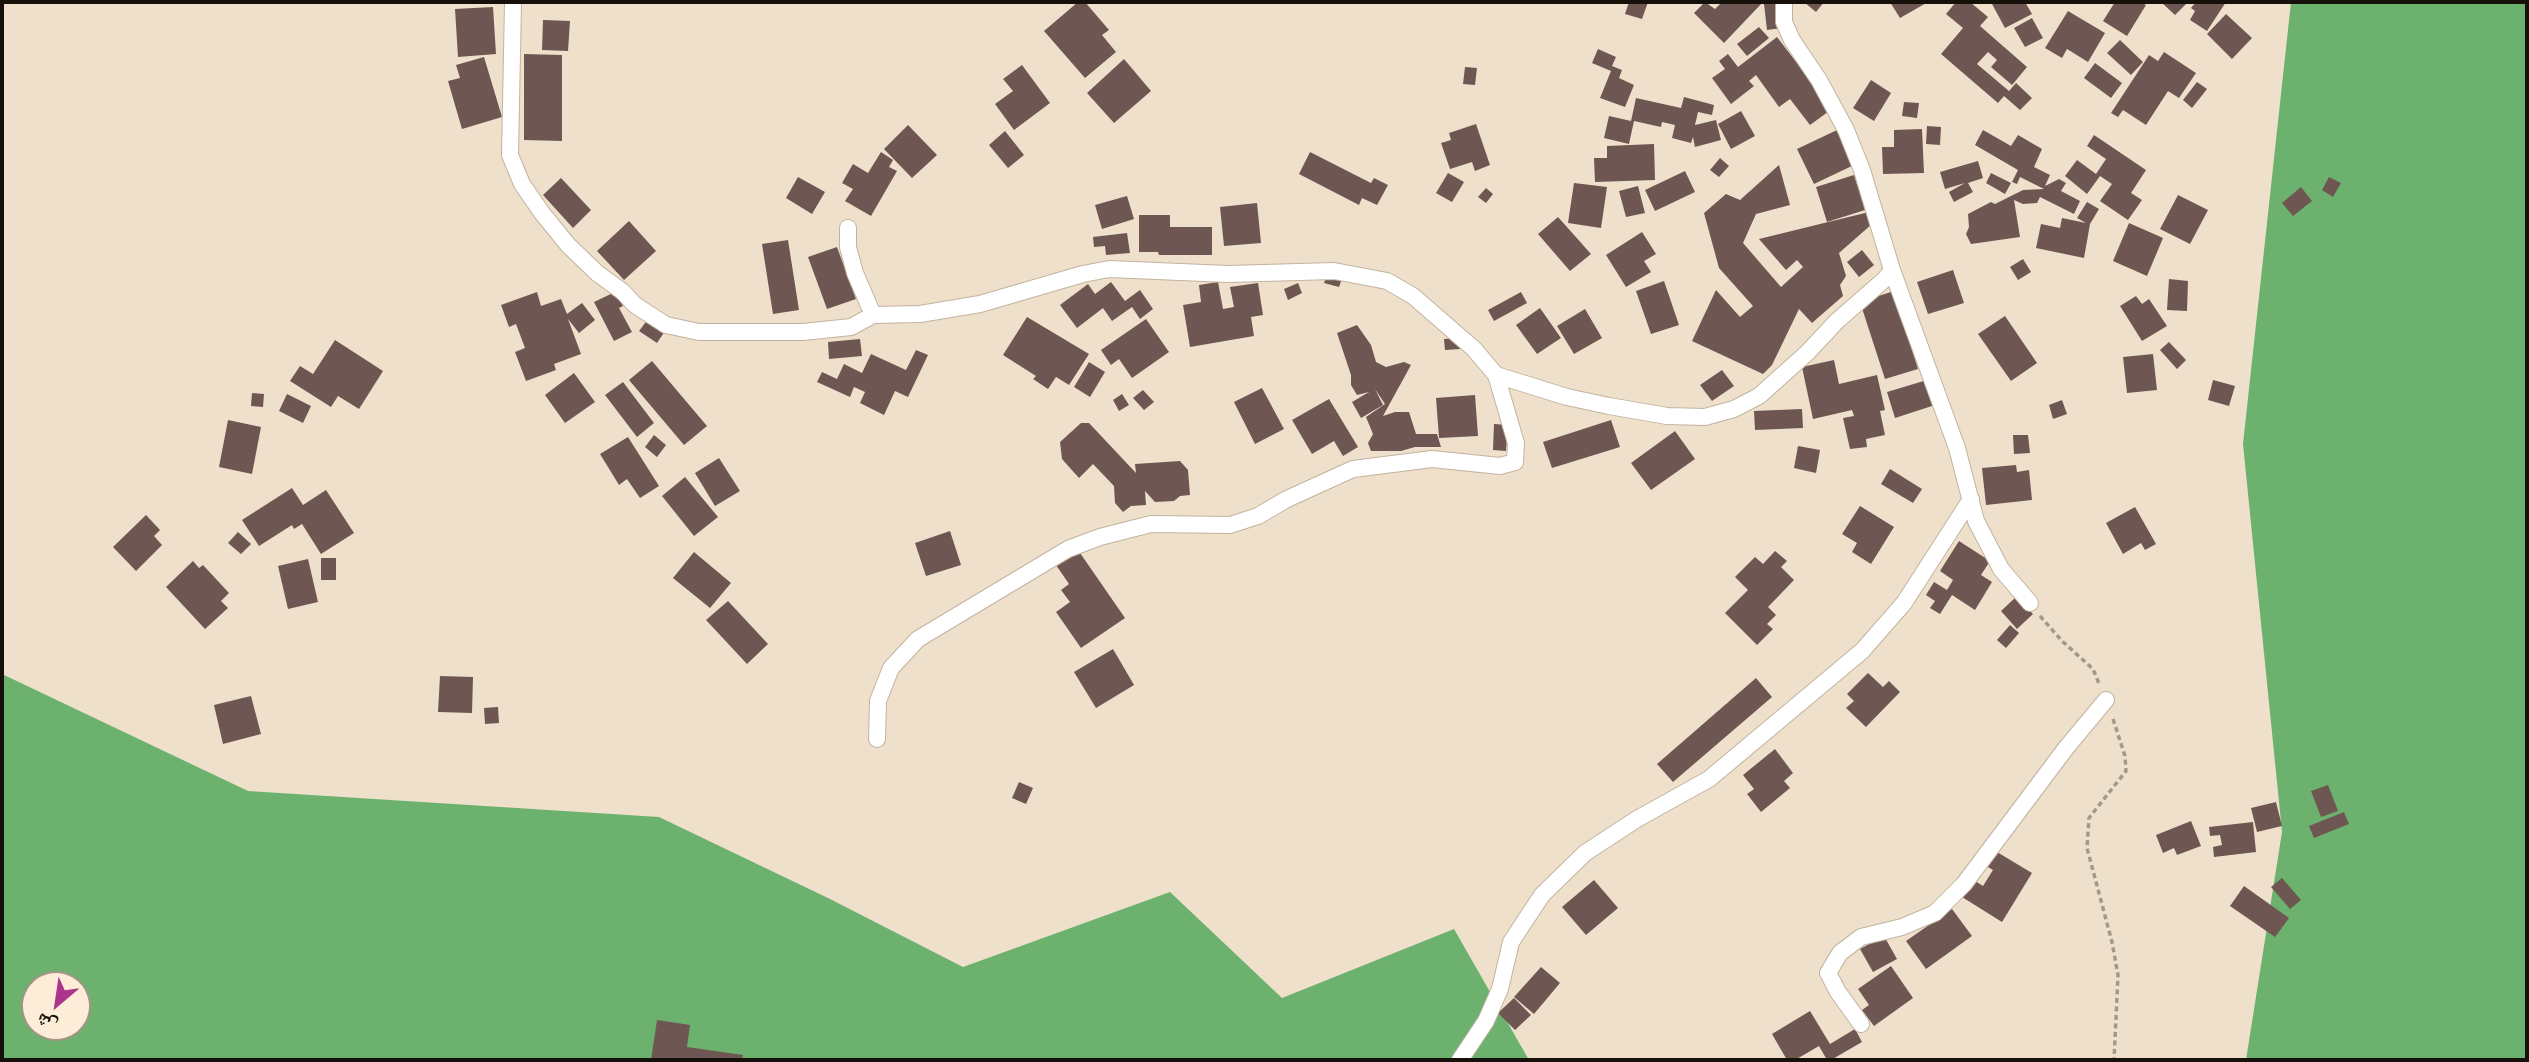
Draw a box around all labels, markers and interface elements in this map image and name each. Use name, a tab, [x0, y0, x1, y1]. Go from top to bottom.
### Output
north arrow	[21, 971, 91, 1041]
text: ش	[32, 1007, 61, 1039]

